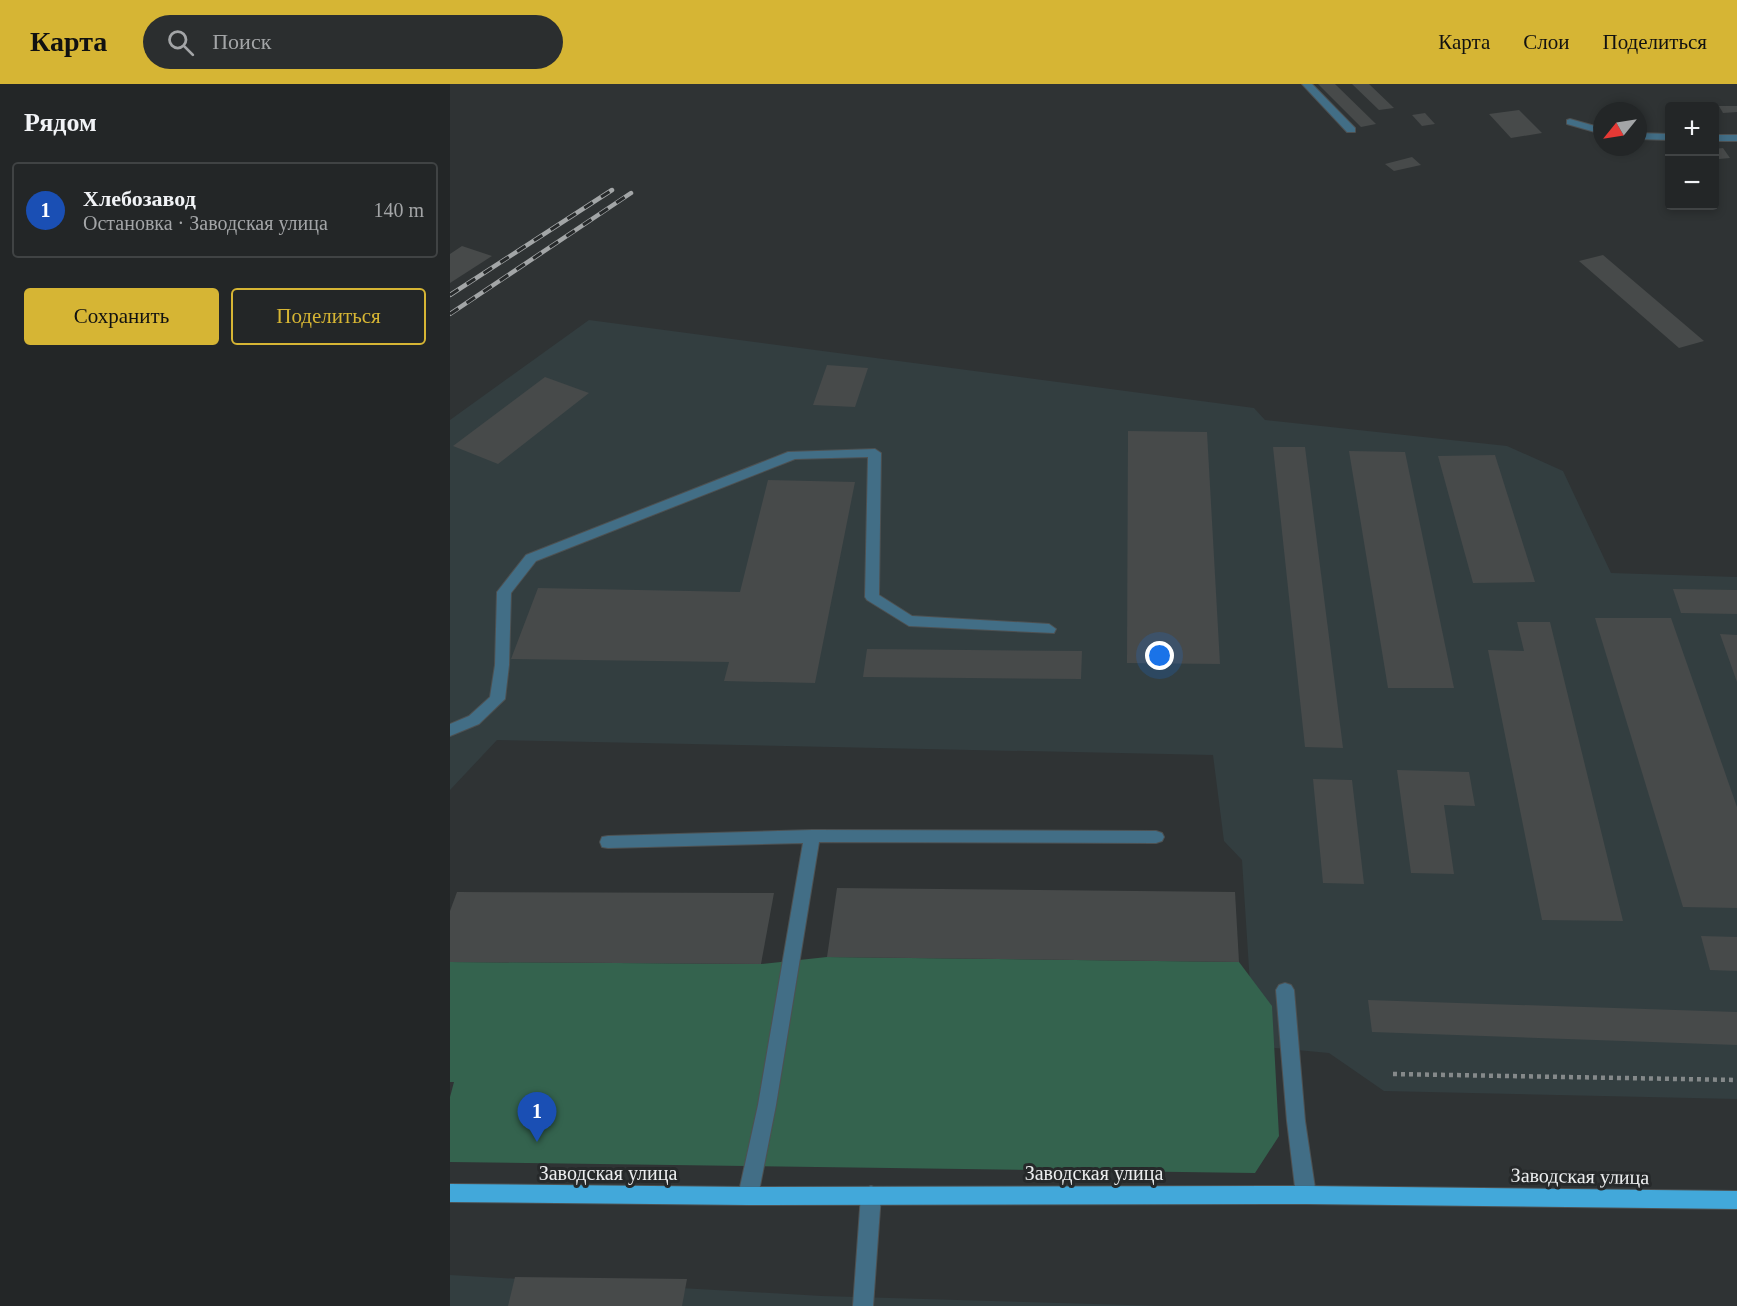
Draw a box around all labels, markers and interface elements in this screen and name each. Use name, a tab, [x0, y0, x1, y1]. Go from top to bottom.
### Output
search box	[143, 15, 563, 69]
text: Карта	[30, 26, 107, 57]
icon: search	[164, 26, 197, 59]
text: Поиск	[212, 29, 271, 54]
text: Карта	[1438, 30, 1490, 54]
text: Слои	[1523, 30, 1569, 54]
text: Поделиться	[1602, 30, 1707, 54]
north arrow	[1593, 102, 1647, 156]
map controls	[1665, 102, 1719, 210]
button: +	[1665, 102, 1719, 156]
text: Рядом	[24, 108, 97, 137]
button: −	[1665, 156, 1719, 210]
text: Хлебозавод	[83, 186, 196, 211]
text: 1	[41, 199, 51, 221]
text: 140 m	[373, 199, 424, 221]
text: Остановка · Заводская улица	[83, 212, 328, 234]
button: Сохранить	[24, 288, 219, 345]
button: Поделиться	[231, 288, 426, 345]
your location	[1145, 641, 1174, 670]
pin: 1	[518, 1092, 556, 1142]
street label: Заводская улица	[539, 1162, 677, 1185]
street label: Заводская улица	[1025, 1162, 1163, 1185]
street label: Заводская улица	[1511, 1164, 1650, 1189]

